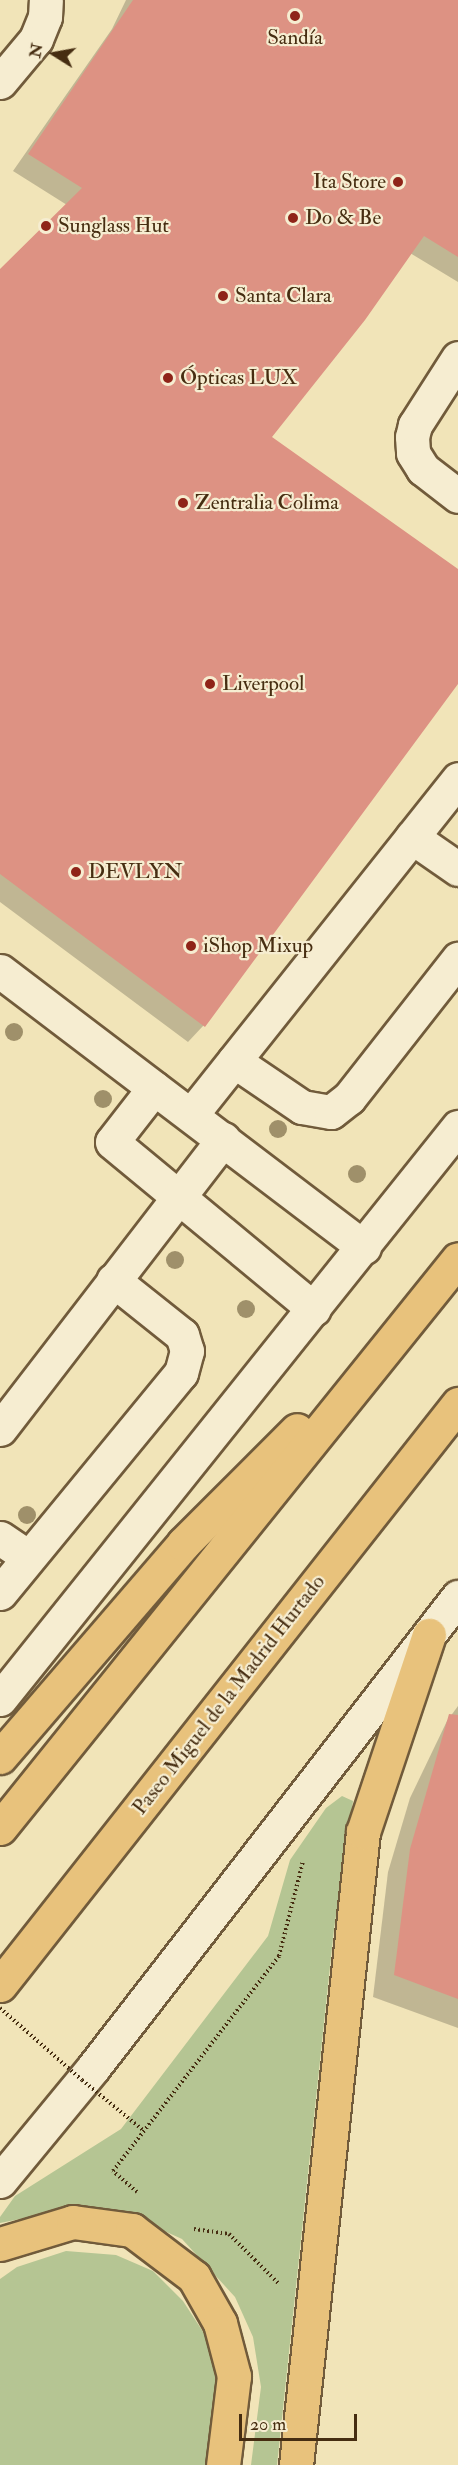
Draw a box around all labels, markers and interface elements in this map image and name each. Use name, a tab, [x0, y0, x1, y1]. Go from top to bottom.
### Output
marker: Sandía	[288, 9, 302, 23]
north arrow	[24, 24, 84, 84]
place label: Sandía	[267, 25, 323, 51]
text: N	[25, 42, 48, 60]
place label: Ita Store	[313, 169, 386, 195]
marker: Ita Store	[391, 175, 405, 189]
place label: Do & Be	[305, 205, 381, 231]
marker: Do & Be	[286, 211, 300, 225]
place label: Sunglass Hut	[58, 213, 169, 239]
marker: Sunglass Hut	[39, 219, 53, 233]
place label: Santa Clara	[235, 283, 332, 309]
marker: Santa Clara	[216, 289, 230, 303]
place label: Ópticas LUX	[180, 365, 298, 391]
marker: Ópticas LUX	[161, 371, 175, 385]
place label: Zentralia Colima	[195, 490, 339, 516]
marker: Zentralia Colima	[176, 496, 190, 510]
place label: Liverpool	[222, 671, 304, 697]
marker: Liverpool	[203, 677, 217, 691]
place label: DEVLYN	[88, 859, 182, 885]
marker: DEVLYN	[69, 865, 83, 879]
place label: iShop Mixup	[203, 933, 313, 959]
marker: iShop Mixup	[184, 939, 198, 953]
street label: Paseo Miguel de la Madrid Hurtado	[127, 1570, 331, 1820]
scale bar	[242, 2402, 360, 2440]
text: 20 m	[250, 2413, 286, 2436]

